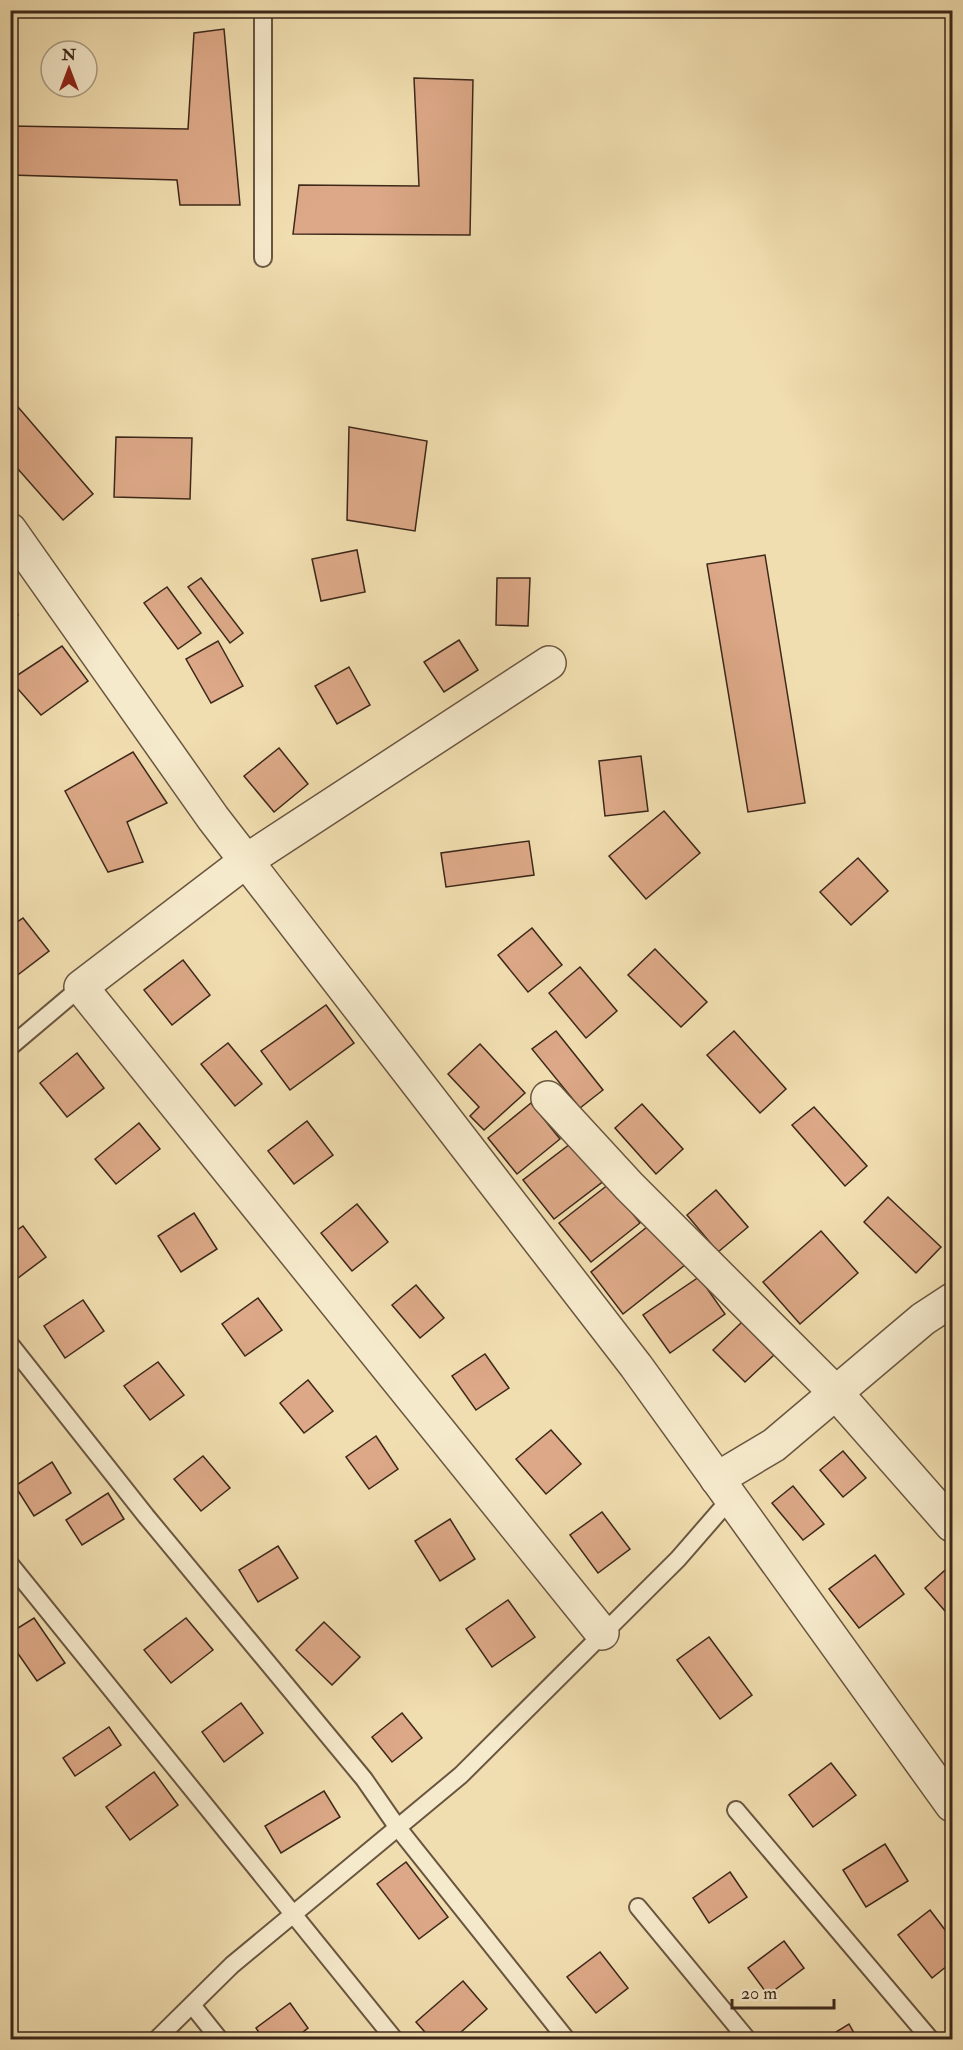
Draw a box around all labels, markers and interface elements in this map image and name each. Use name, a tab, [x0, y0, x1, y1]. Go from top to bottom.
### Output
north arrow	[39, 39, 99, 99]
text: N	[61, 45, 77, 65]
scale bar	[732, 1972, 834, 2010]
text: 20 m	[741, 1982, 777, 2005]

